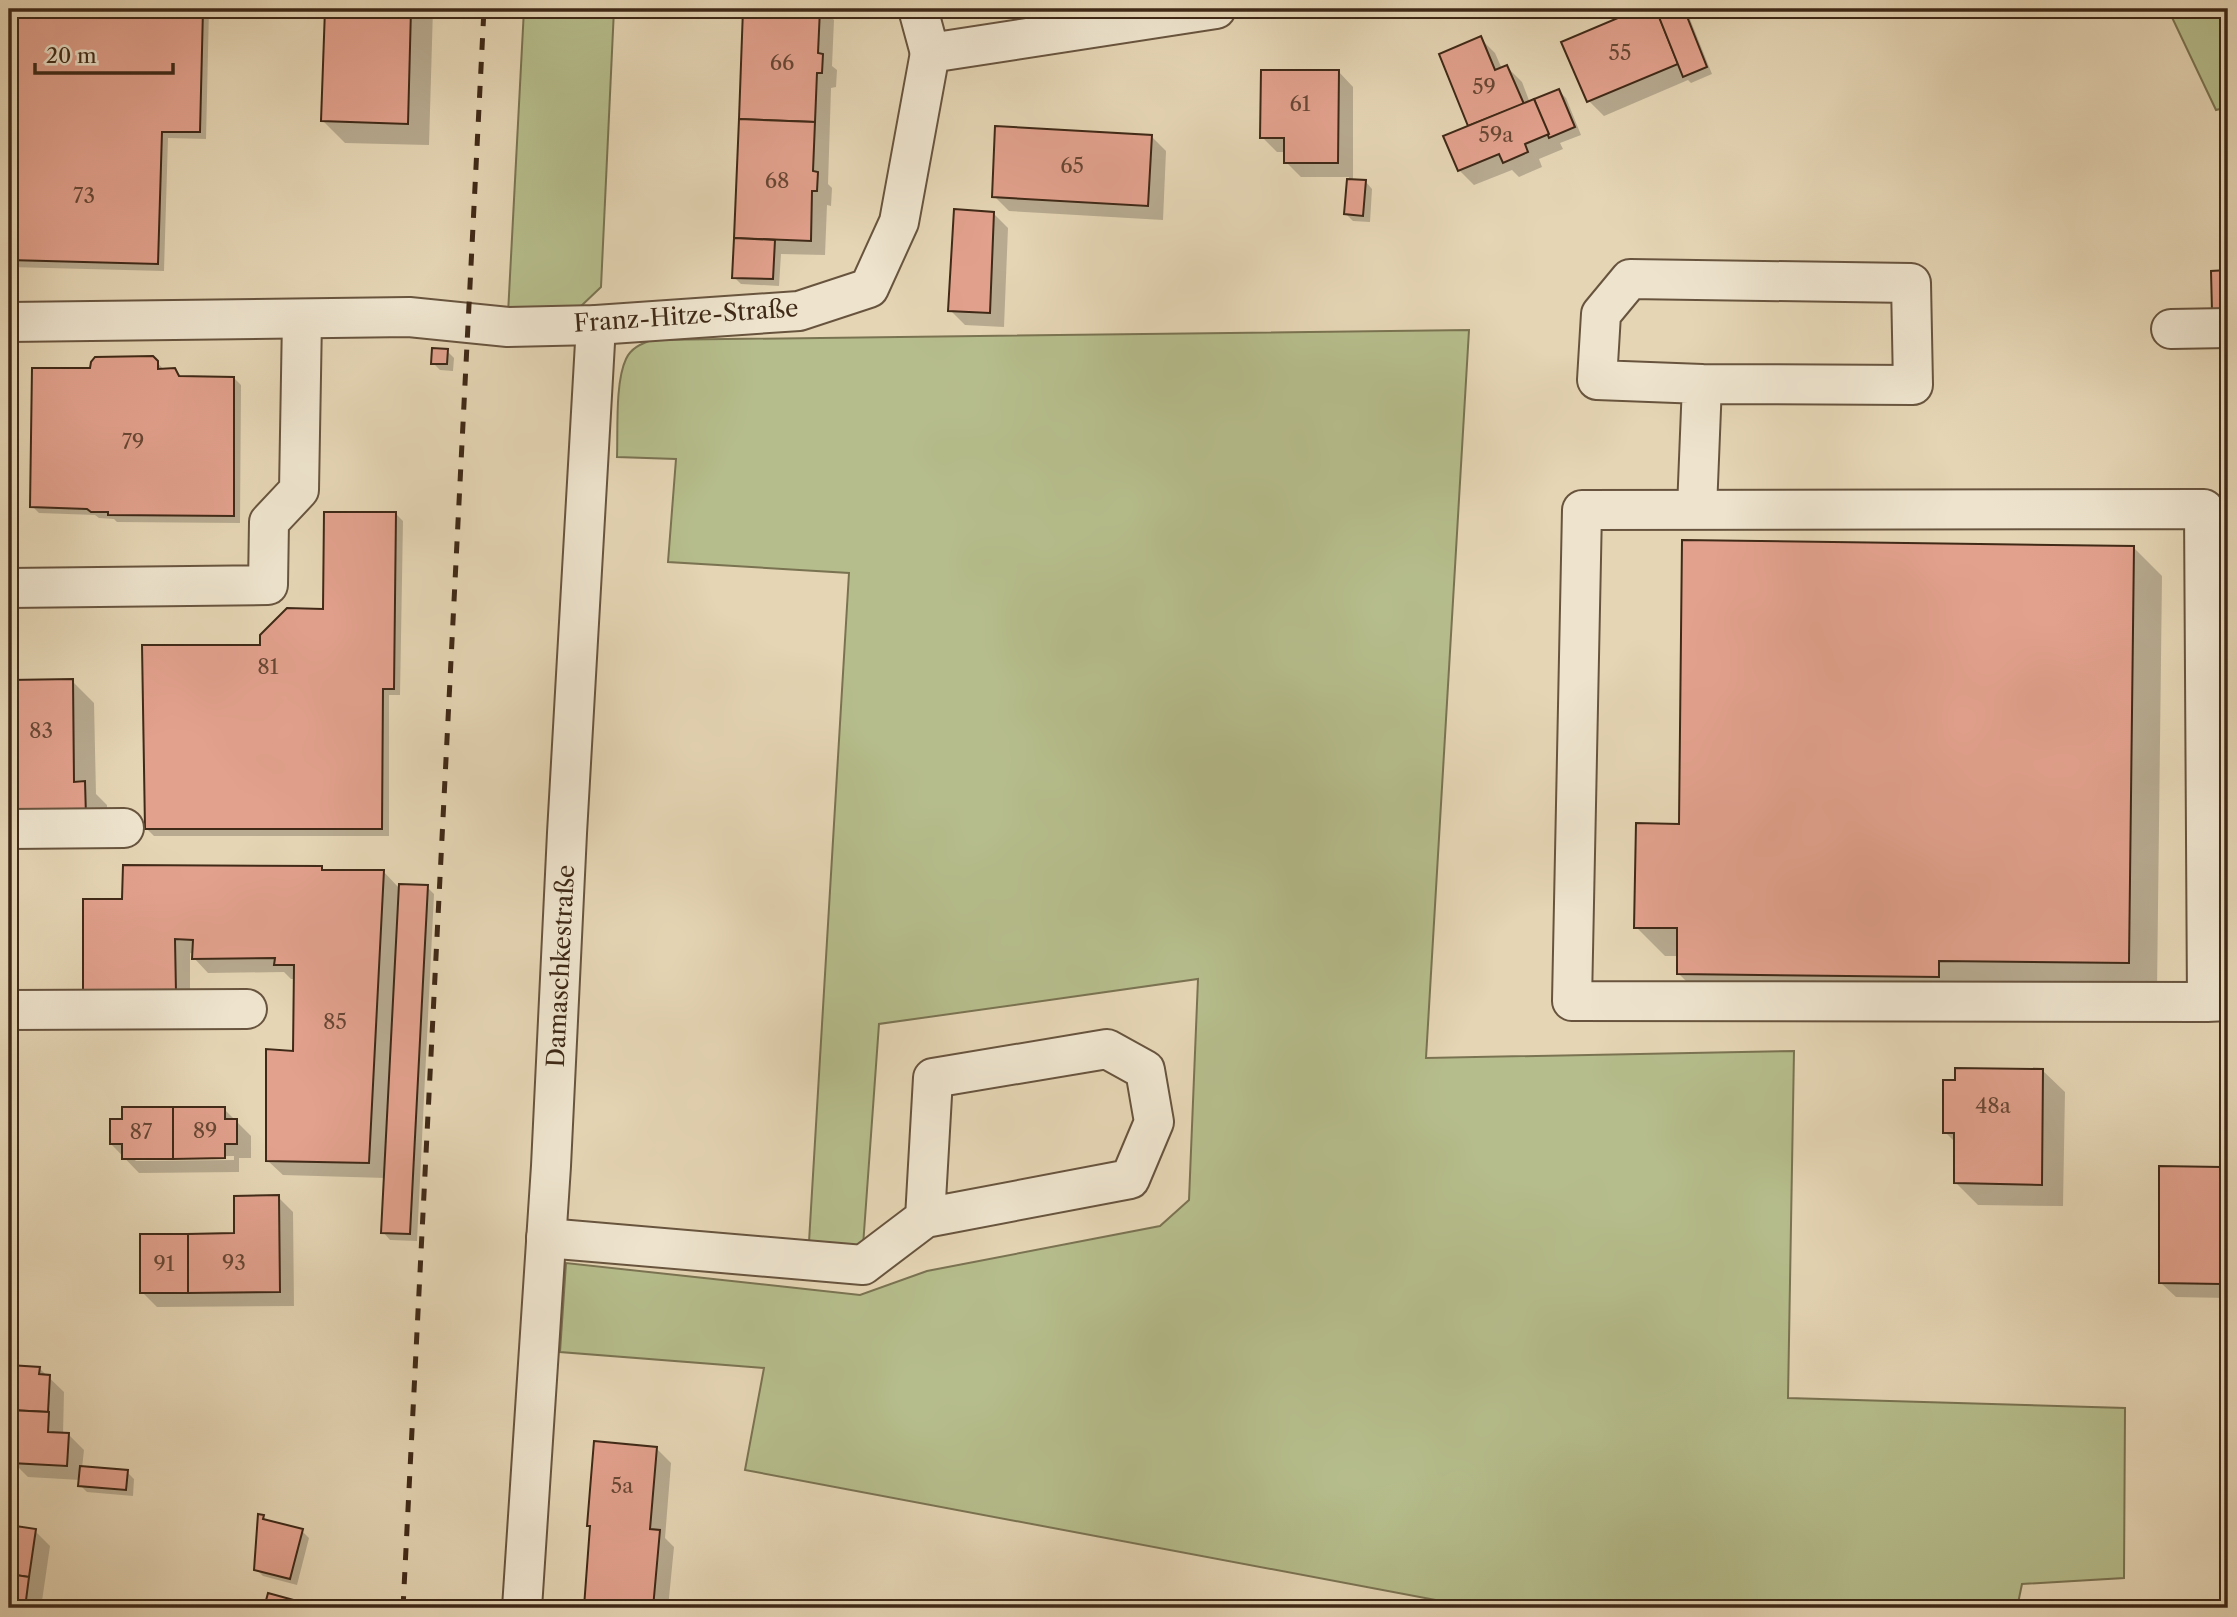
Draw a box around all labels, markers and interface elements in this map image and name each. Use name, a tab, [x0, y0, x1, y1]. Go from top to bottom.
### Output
scale bar	[35, 32, 173, 76]
house number: 55	[1609, 40, 1631, 65]
text: 20 m	[46, 43, 97, 68]
house number: 66	[770, 50, 794, 75]
house number: 59	[1472, 74, 1496, 99]
house number: 61	[1289, 91, 1311, 116]
house number: 59a	[1479, 122, 1514, 147]
house number: 65	[1060, 153, 1084, 178]
house number: 68	[765, 168, 789, 193]
house number: 73	[73, 183, 95, 208]
street label: Franz-Hitze-Straße	[573, 293, 799, 338]
house number: 79	[122, 429, 144, 454]
house number: 81	[257, 654, 279, 679]
house number: 83	[29, 718, 53, 743]
street label: Damaschkestraße	[541, 864, 580, 1068]
house number: 85	[323, 1009, 347, 1034]
house number: 48a	[1975, 1093, 2012, 1118]
house number: 89	[193, 1118, 217, 1143]
house number: 87	[130, 1119, 153, 1144]
house number: 93	[222, 1250, 246, 1275]
house number: 91	[153, 1251, 175, 1276]
house number: 5a	[611, 1473, 634, 1498]

